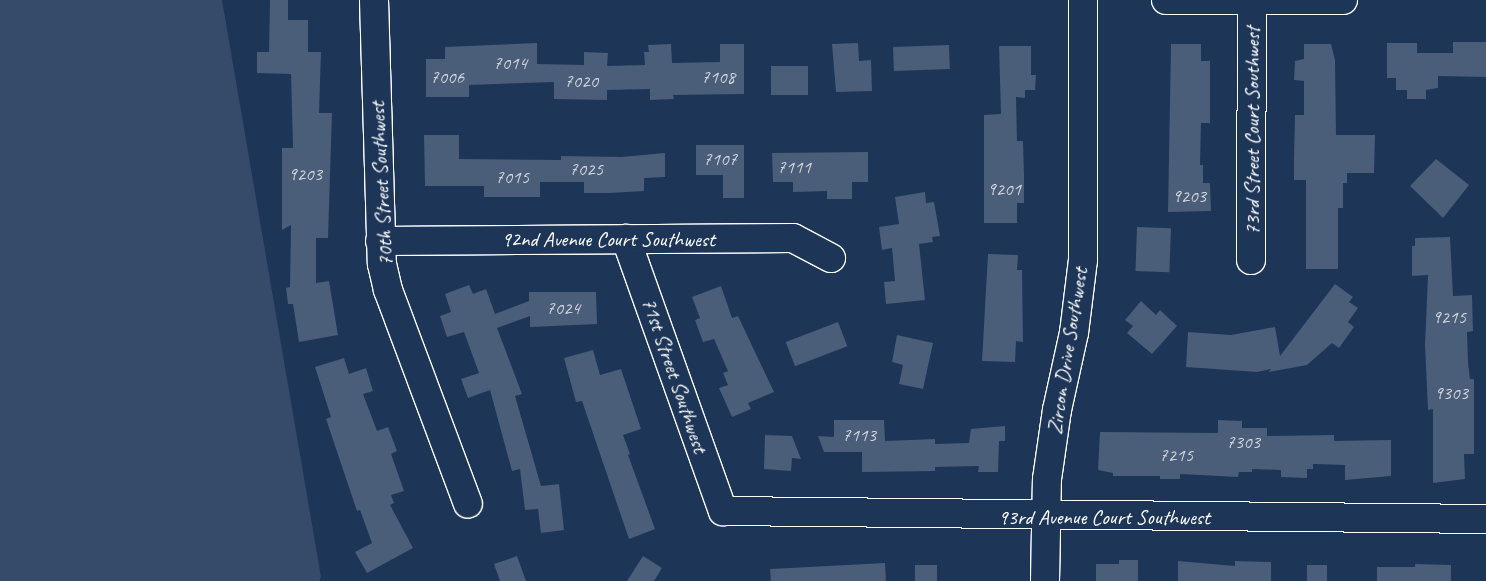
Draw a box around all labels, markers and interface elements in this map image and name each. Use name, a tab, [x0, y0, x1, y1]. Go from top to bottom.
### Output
street label: 73rd Street Court Southwest	[1239, 27, 1265, 235]
house number: 7014	[493, 53, 527, 75]
house number: 7006	[430, 67, 464, 89]
house number: 7108	[701, 67, 735, 89]
house number: 7020	[564, 71, 598, 93]
street label: 70th Street Southwest	[364, 101, 398, 267]
house number: 7107	[703, 149, 737, 171]
house number: 7111	[777, 157, 811, 179]
house number: 7025	[569, 159, 603, 181]
house number: 9203	[288, 164, 322, 186]
house number: 7015	[495, 167, 529, 189]
house number: 9201	[987, 179, 1021, 201]
house number: 9203	[1172, 186, 1206, 208]
street label: 92nd Avenue Court Southwest	[501, 226, 715, 252]
street label: Zircon Drive Southwest	[1041, 266, 1093, 436]
street label: 71st Street Southwest	[637, 294, 713, 456]
house number: 7024	[546, 298, 580, 320]
house number: 9215	[1432, 307, 1466, 329]
house number: 9303	[1434, 383, 1468, 405]
house number: 7113	[842, 425, 876, 447]
house number: 7303	[1226, 432, 1260, 454]
house number: 7215	[1159, 445, 1193, 467]
street label: 93rd Avenue Court Southwest	[998, 504, 1210, 530]

